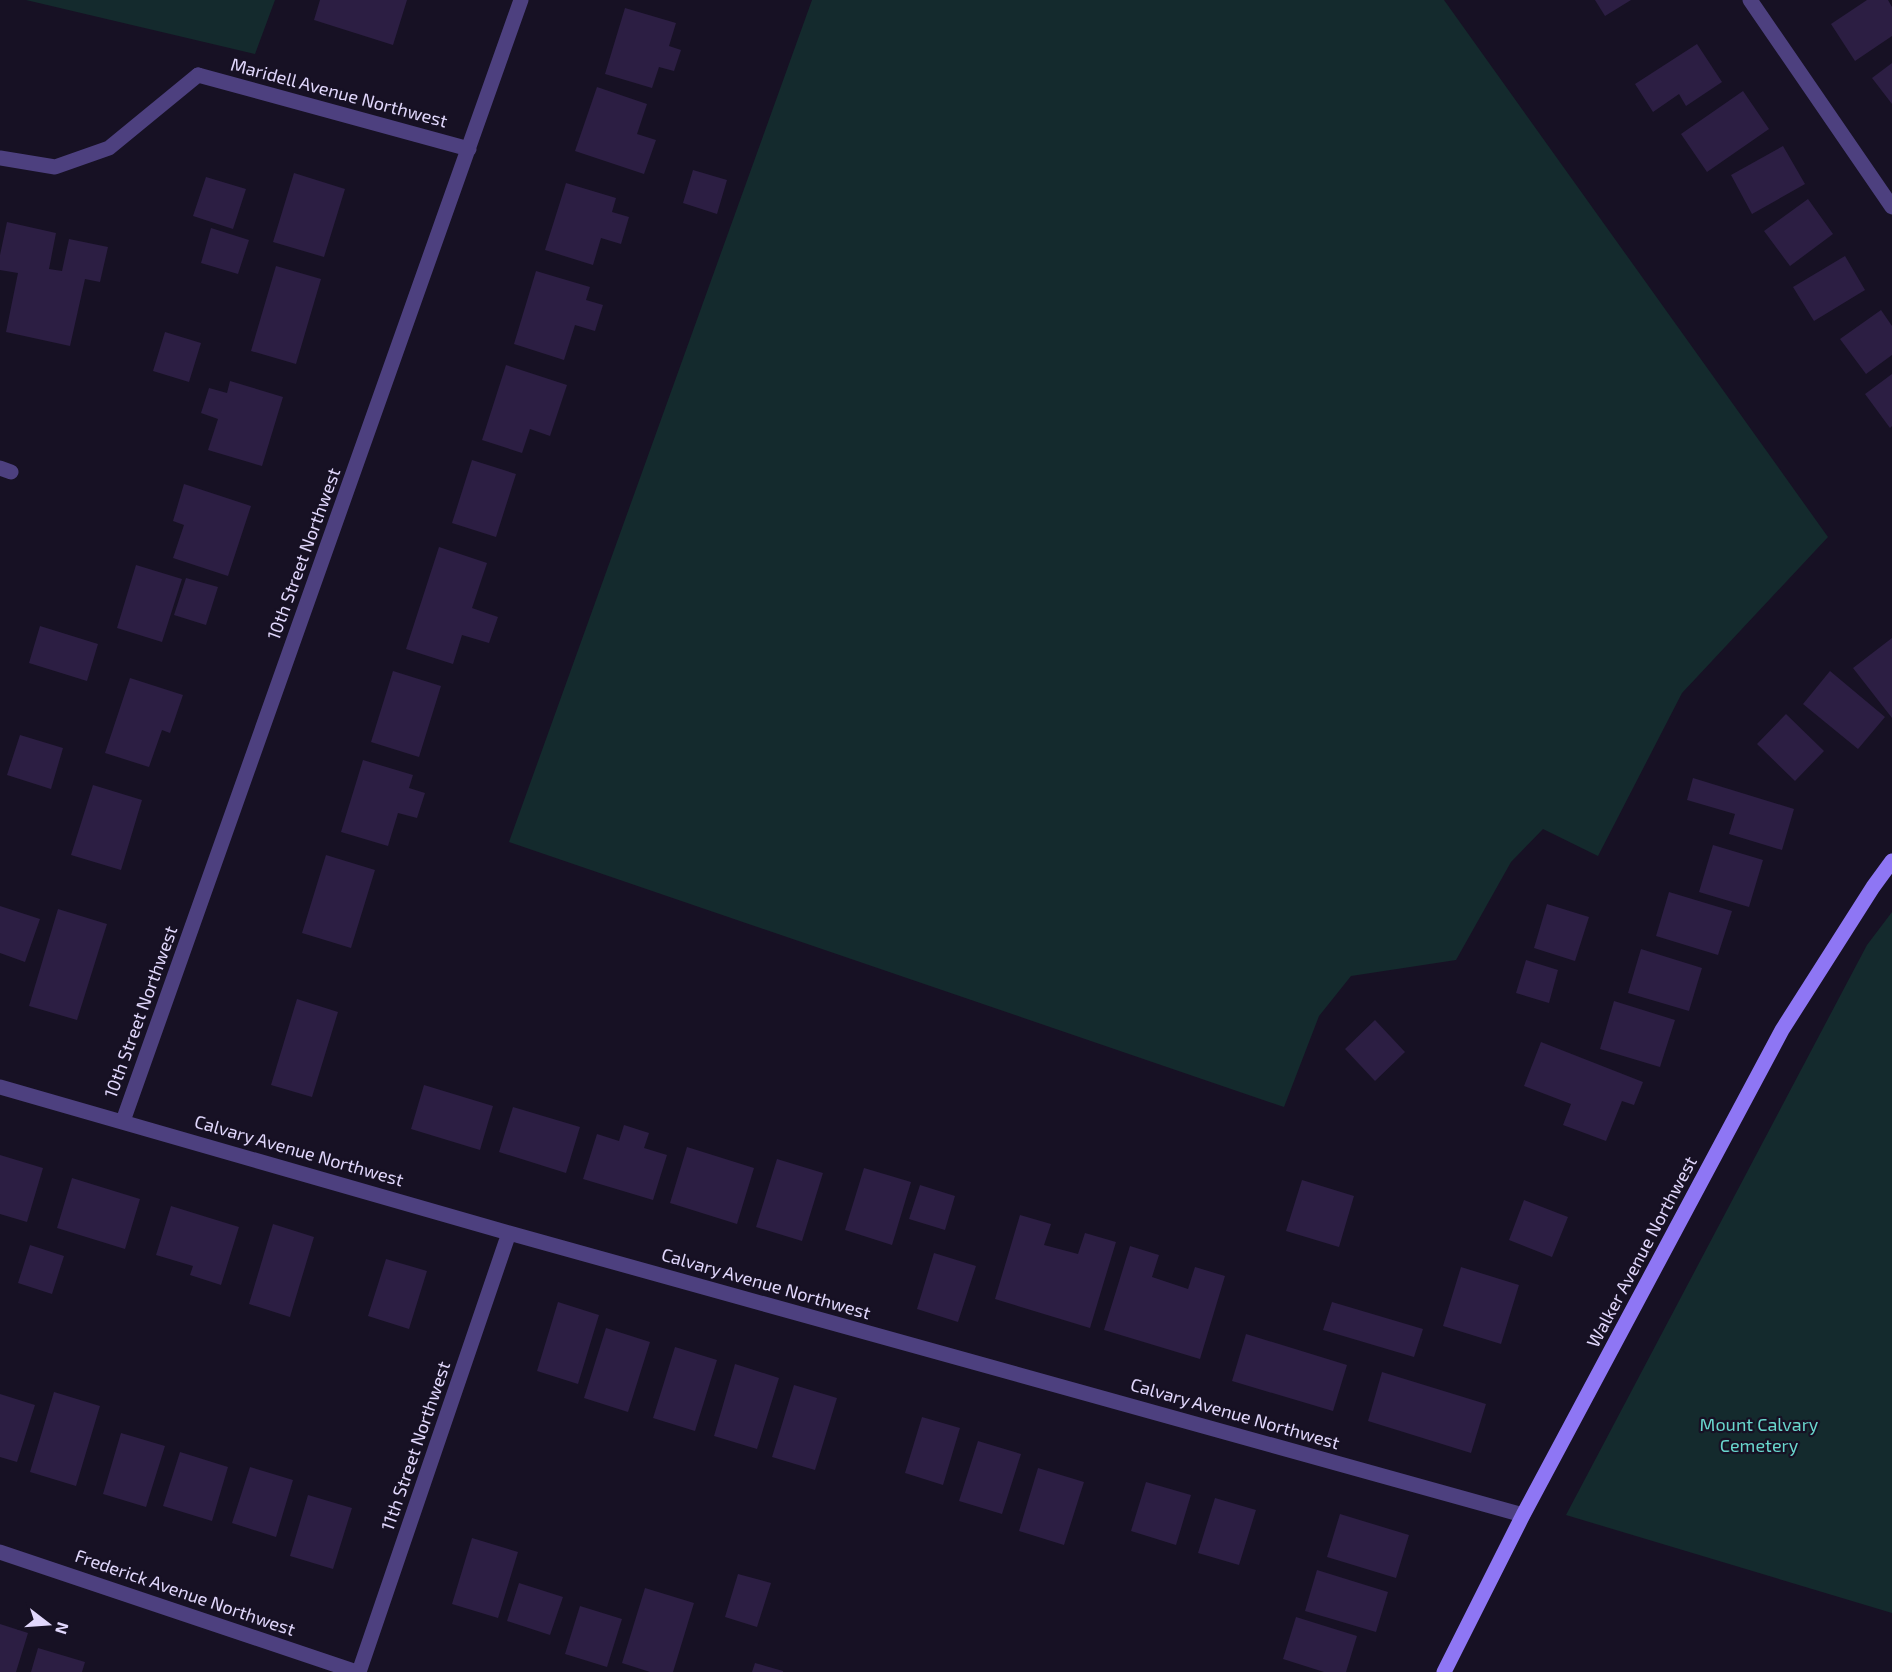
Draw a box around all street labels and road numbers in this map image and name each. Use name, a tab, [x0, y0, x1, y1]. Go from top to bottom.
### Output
street label: Maridell Avenue Northwest	[229, 53, 450, 132]
street label: 10th Street Northwest	[262, 465, 344, 643]
street label: 10th Street Northwest	[99, 923, 181, 1101]
street label: Calvary Avenue Northwest	[192, 1110, 407, 1190]
street label: Walker Avenue Northwest	[1581, 1152, 1701, 1351]
street label: Calvary Avenue Northwest	[659, 1243, 874, 1323]
street label: 11th Street Northwest	[376, 1358, 454, 1533]
street label: Calvary Avenue Northwest	[1128, 1373, 1343, 1453]
street label: Frederick Avenue Northwest	[72, 1544, 298, 1640]

